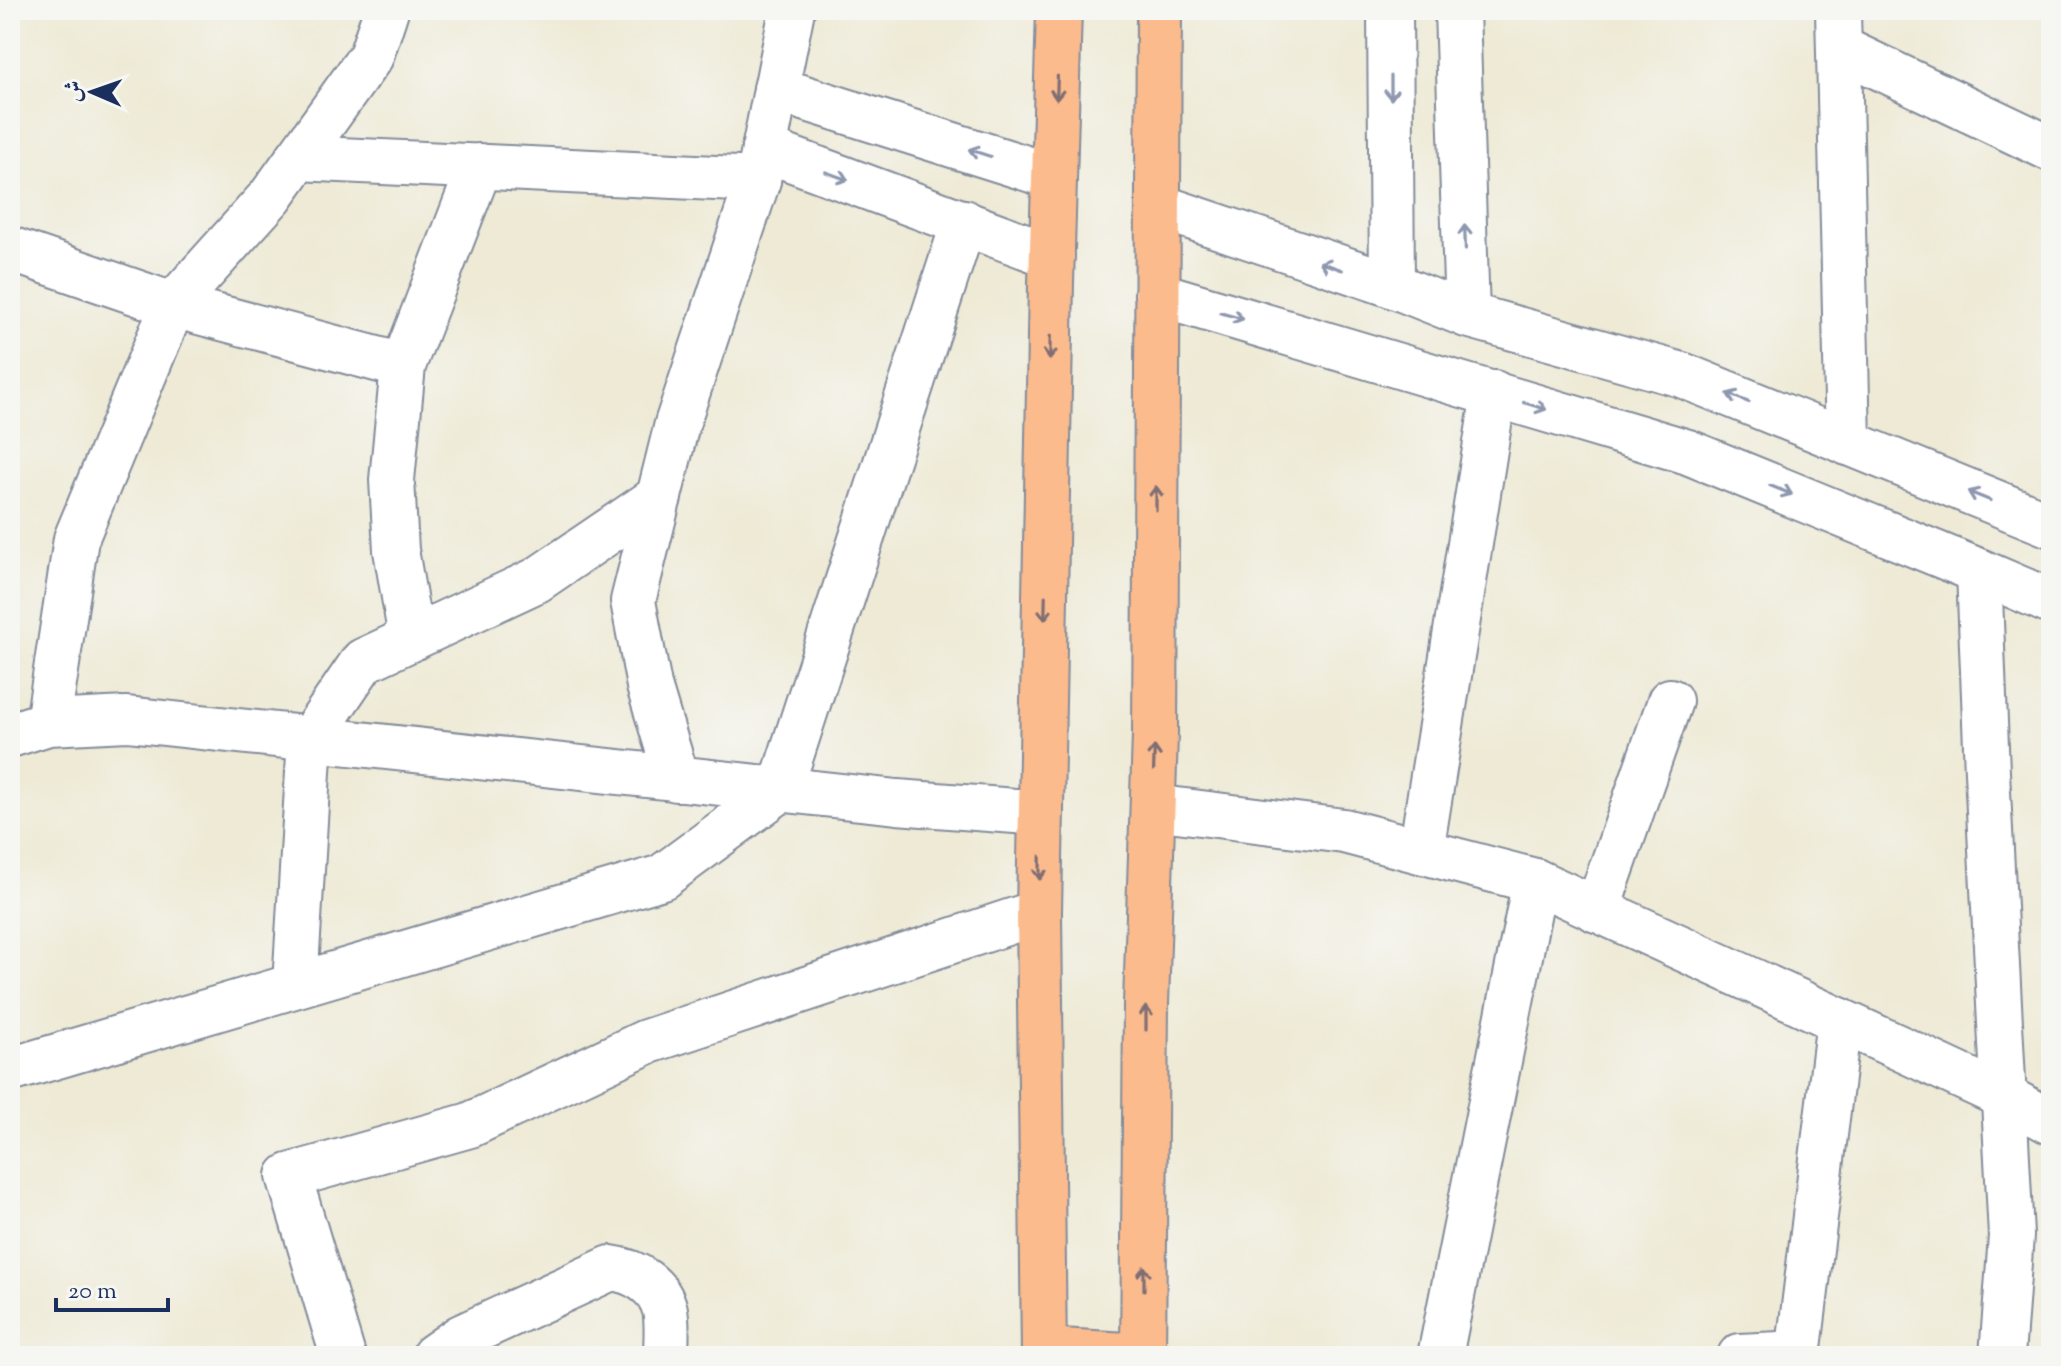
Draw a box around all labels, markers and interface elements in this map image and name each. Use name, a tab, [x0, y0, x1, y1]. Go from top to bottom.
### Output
north arrow	[52, 52, 132, 132]
one-way arrow	[1049, 74, 1064, 101]
one-way arrow	[1383, 74, 1399, 101]
text: ش	[59, 80, 91, 103]
one-way arrow	[968, 145, 993, 159]
one-way arrow	[824, 170, 849, 184]
one-way arrow	[1457, 224, 1472, 251]
one-way arrow	[1319, 257, 1344, 272]
one-way arrow	[1219, 309, 1245, 324]
one-way arrow	[1042, 334, 1058, 361]
one-way arrow	[1726, 390, 1751, 404]
one-way arrow	[1522, 399, 1548, 414]
one-way arrow	[1768, 484, 1793, 498]
one-way arrow	[1148, 485, 1164, 512]
one-way arrow	[1967, 487, 1992, 502]
one-way arrow	[1037, 594, 1053, 621]
one-way arrow	[1147, 745, 1162, 772]
one-way arrow	[1032, 854, 1048, 881]
one-way arrow	[1138, 1005, 1154, 1032]
scale bar	[56, 1262, 168, 1312]
one-way arrow	[1136, 1265, 1152, 1292]
text: 20 m	[68, 1275, 117, 1309]

